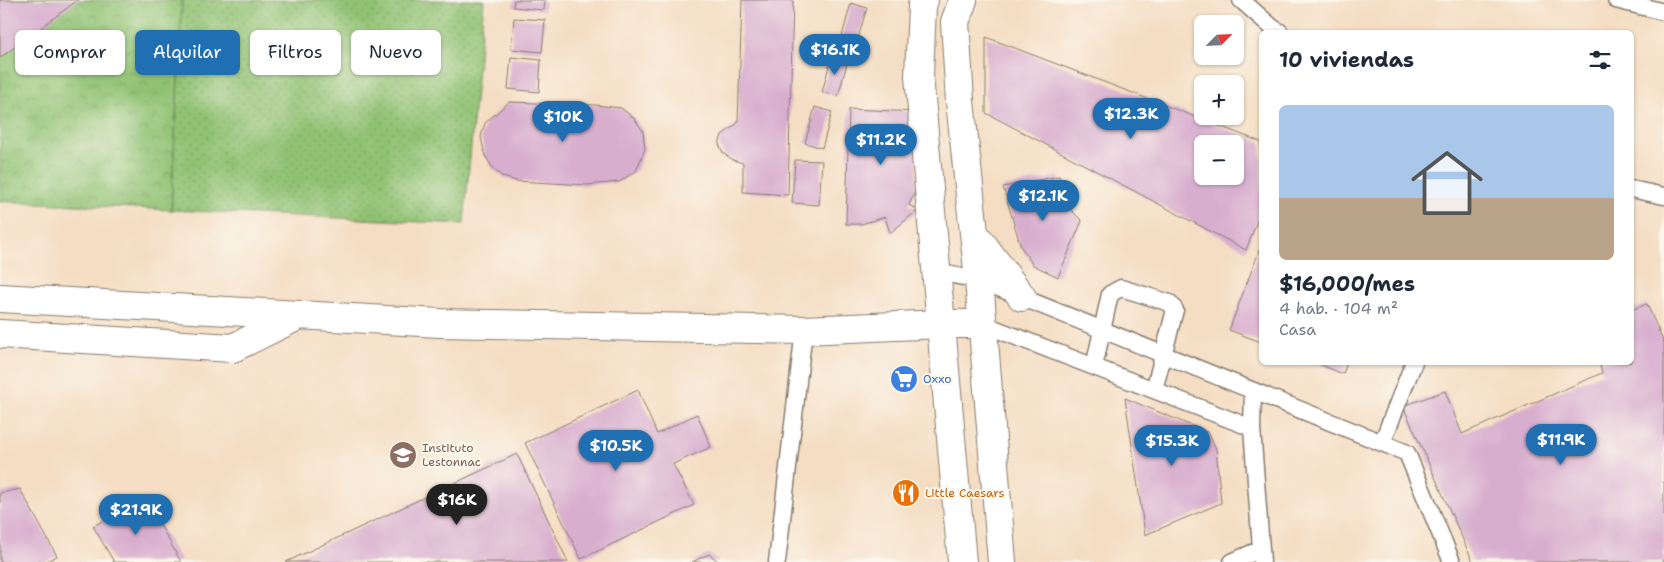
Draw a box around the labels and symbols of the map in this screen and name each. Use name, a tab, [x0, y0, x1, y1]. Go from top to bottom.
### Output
north arrow	[1194, 15, 1244, 65]
pin: $16.1K	[794, 34, 876, 76]
pin: $12.3K	[1090, 98, 1172, 140]
pin: $10K	[533, 100, 593, 143]
pin: $11.2K	[840, 124, 922, 166]
pin: $12.1K	[1002, 180, 1084, 222]
supermarket icon: Oxxo	[889, 364, 919, 394]
place label: Oxxo	[923, 371, 952, 387]
pin: $15.3K	[1131, 424, 1213, 467]
pin: $11.9K	[1520, 424, 1602, 466]
pin: $10.5K	[575, 430, 657, 472]
school or university icon: Instituto Lestonnac	[388, 440, 418, 470]
place label: Instituto Lestonnac	[422, 440, 481, 470]
restaurant icon: Little Caesars	[891, 478, 921, 508]
pin: $16K	[427, 484, 487, 526]
place label: Little Caesars	[925, 485, 1005, 501]
pin: $21.9K	[95, 494, 177, 536]

